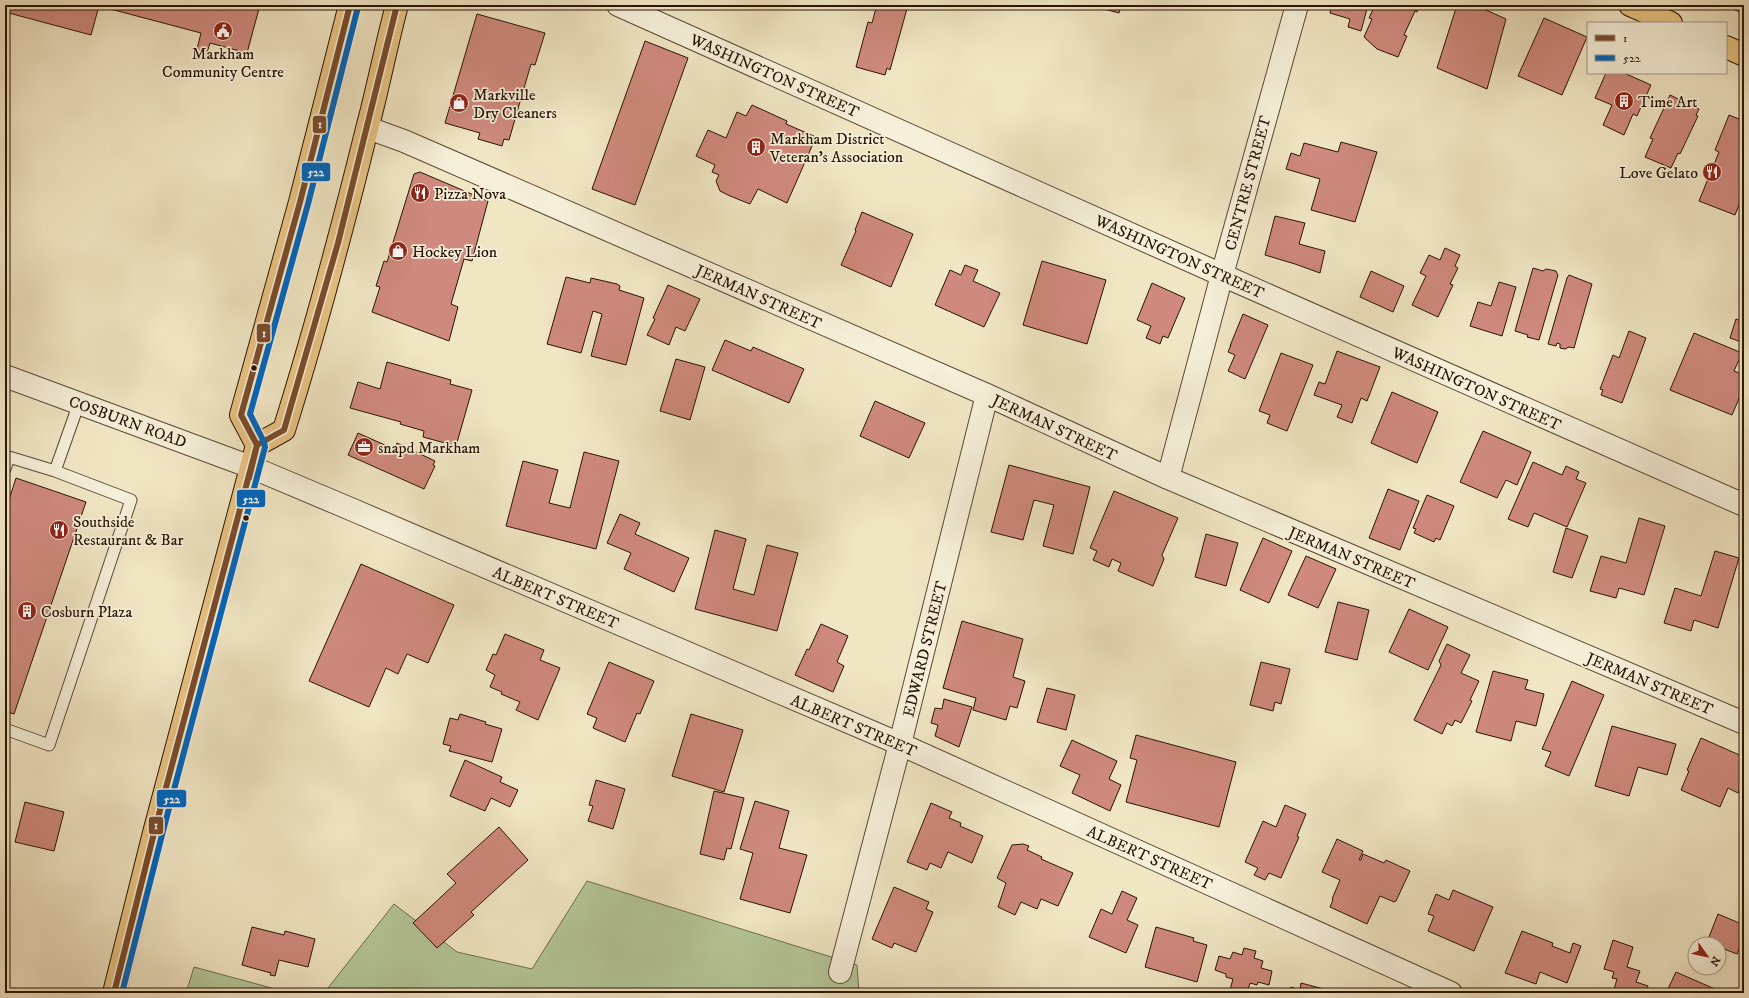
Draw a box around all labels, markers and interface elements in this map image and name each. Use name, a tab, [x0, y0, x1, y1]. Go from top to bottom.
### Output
public building icon: Markham Community Centre	[212, 20, 234, 42]
legend	[1587, 22, 1727, 74]
street label: WASHINGTON STREET	[686, 29, 862, 122]
text: 1	[1623, 31, 1627, 46]
place label: Markham Community Centre	[162, 44, 284, 82]
text: 522	[1623, 51, 1641, 66]
place label: Markville Dry Cleaners	[473, 85, 557, 123]
building icon: Time Art	[1613, 90, 1635, 112]
shop icon: Markville Dry Cleaners	[448, 92, 470, 114]
place label: Time Art	[1638, 92, 1697, 112]
street label: CENTRE STREET	[1220, 114, 1276, 253]
line badge: 1	[312, 115, 327, 134]
text: 1	[318, 118, 322, 132]
place label: Markham District Veteran's Association	[769, 129, 904, 167]
building icon: Markham District Veteran's Association	[745, 136, 767, 158]
restaurant icon: Love Gelato	[1701, 161, 1723, 183]
line badge: 522	[301, 162, 331, 182]
place label: Love Gelato	[1619, 163, 1698, 183]
text: 522	[307, 166, 325, 180]
restaurant icon: Pizza Nova	[409, 182, 431, 204]
place label: Pizza Nova	[434, 184, 506, 204]
street label: WASHINGTON STREET	[1091, 210, 1267, 303]
shop icon: Hockey Lion	[387, 240, 409, 262]
place label: Hockey Lion	[412, 242, 498, 262]
street label: JERMAN STREET	[691, 259, 825, 334]
line badge: 1	[256, 323, 271, 343]
text: 1	[262, 327, 266, 341]
street label: WASHINGTON STREET	[1388, 342, 1564, 435]
unlabelled marker	[249, 363, 259, 373]
street label: JERMAN STREET	[987, 389, 1120, 466]
street label: COSBURN ROAD	[66, 391, 189, 453]
office icon: snapd Markham	[353, 436, 375, 458]
place label: snapd Markham	[378, 438, 480, 458]
line badge: 522	[236, 489, 266, 508]
text: 522	[242, 493, 260, 507]
place label: Southside Restaurant & Bar	[73, 512, 183, 550]
unlabelled marker	[241, 513, 251, 523]
restaurant icon: Southside Restaurant & Bar	[48, 519, 70, 541]
street label: JERMAN STREET	[1283, 521, 1418, 594]
street label: ALBERT STREET	[489, 562, 622, 634]
street label: EDWARD STREET	[898, 579, 952, 719]
building icon: Cosburn Plaza	[16, 600, 38, 622]
place label: Cosburn Plaza	[41, 602, 132, 622]
street label: JERMAN STREET	[1581, 647, 1716, 720]
street label: ALBERT STREET	[787, 690, 920, 762]
line badge: 522	[156, 789, 187, 808]
text: 522	[163, 793, 181, 807]
line badge: 1	[148, 816, 164, 835]
text: 1	[154, 819, 158, 833]
street label: ALBERT STREET	[1084, 821, 1215, 895]
north arrow	[1687, 936, 1727, 976]
text: N	[1706, 953, 1723, 969]

